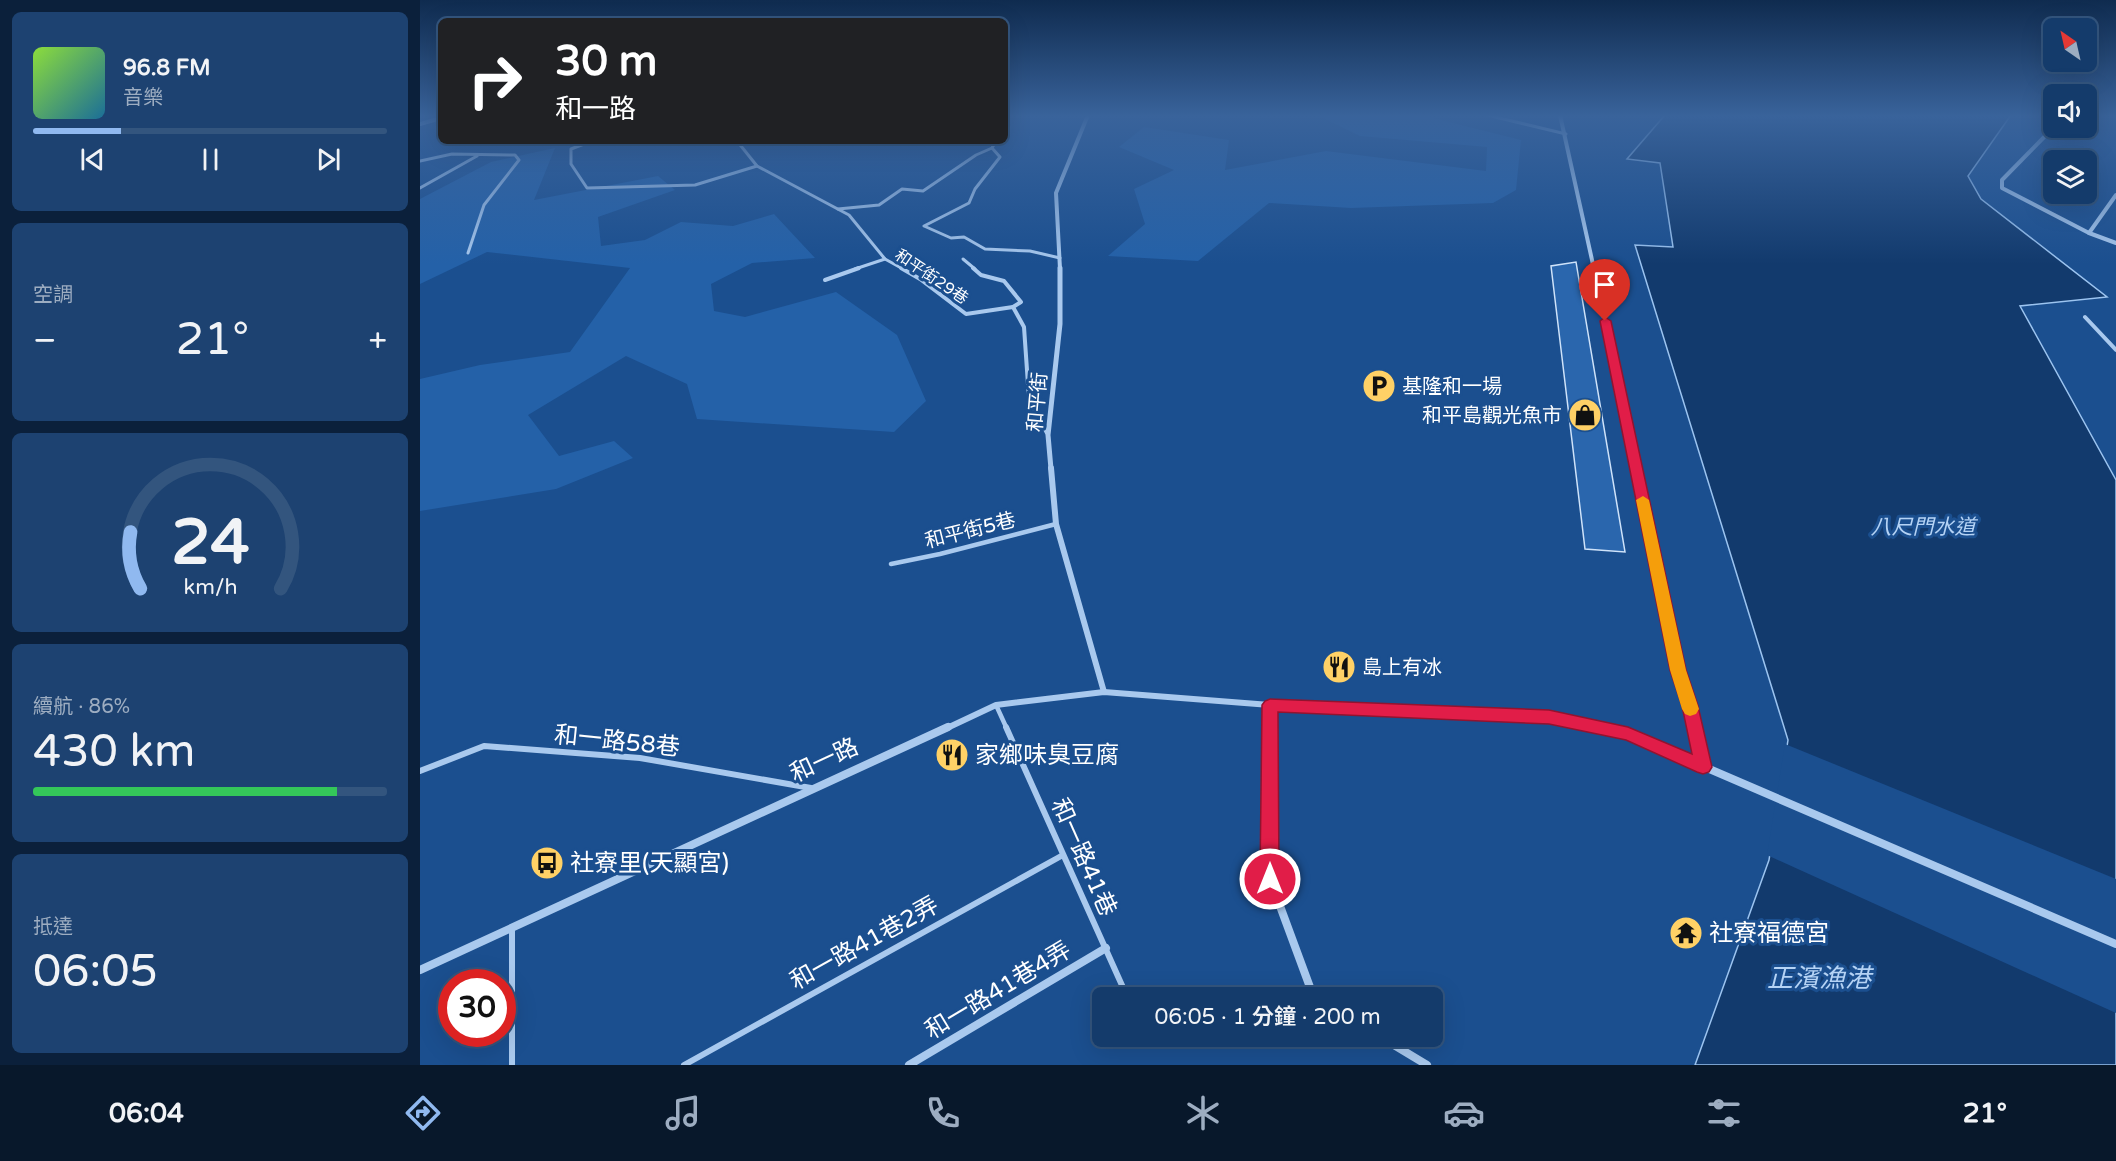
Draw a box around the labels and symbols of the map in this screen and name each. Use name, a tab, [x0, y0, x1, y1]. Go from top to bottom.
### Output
north arrow	[2043, 18, 2097, 72]
street label: 和平街29巷	[891, 245, 972, 309]
pin	[1579, 259, 1630, 321]
parking icon: 基隆和一場	[1361, 368, 1397, 404]
street label: 和平街	[1023, 371, 1053, 433]
place label: 基隆和一場	[1402, 375, 1502, 399]
shop icon: 和平島觀光魚市	[1567, 397, 1603, 433]
place label: 和平島觀光魚市	[1422, 404, 1562, 428]
street label: 和平街5巷	[922, 508, 1018, 554]
water label: 八尺門水道	[1871, 515, 1978, 540]
restaurant icon: 島上有冰	[1321, 649, 1357, 685]
place label: 島上有冰	[1362, 656, 1442, 680]
street label: 和一路58巷	[553, 720, 681, 763]
street label: 和一路	[785, 732, 863, 789]
restaurant icon: 家鄉味臭豆腐	[934, 737, 970, 773]
place label: 家鄉味臭豆腐	[975, 741, 1119, 770]
street label: 和一路41巷	[1045, 794, 1122, 921]
bus stop icon: 社寮里(天顯宮)	[529, 845, 565, 881]
position arrow	[1238, 847, 1302, 911]
place label: 社寮里(天顯宮)	[570, 849, 729, 878]
street label: 和一路41巷2弄	[785, 891, 944, 996]
temple icon: 社寮福德宮	[1668, 915, 1704, 951]
place label: 社寮福德宮	[1709, 919, 1829, 948]
street label: 和一路41巷4弄	[920, 935, 1077, 1045]
water label: 正濱漁港	[1767, 963, 1875, 994]
speed limit sign: 30	[438, 969, 516, 1047]

